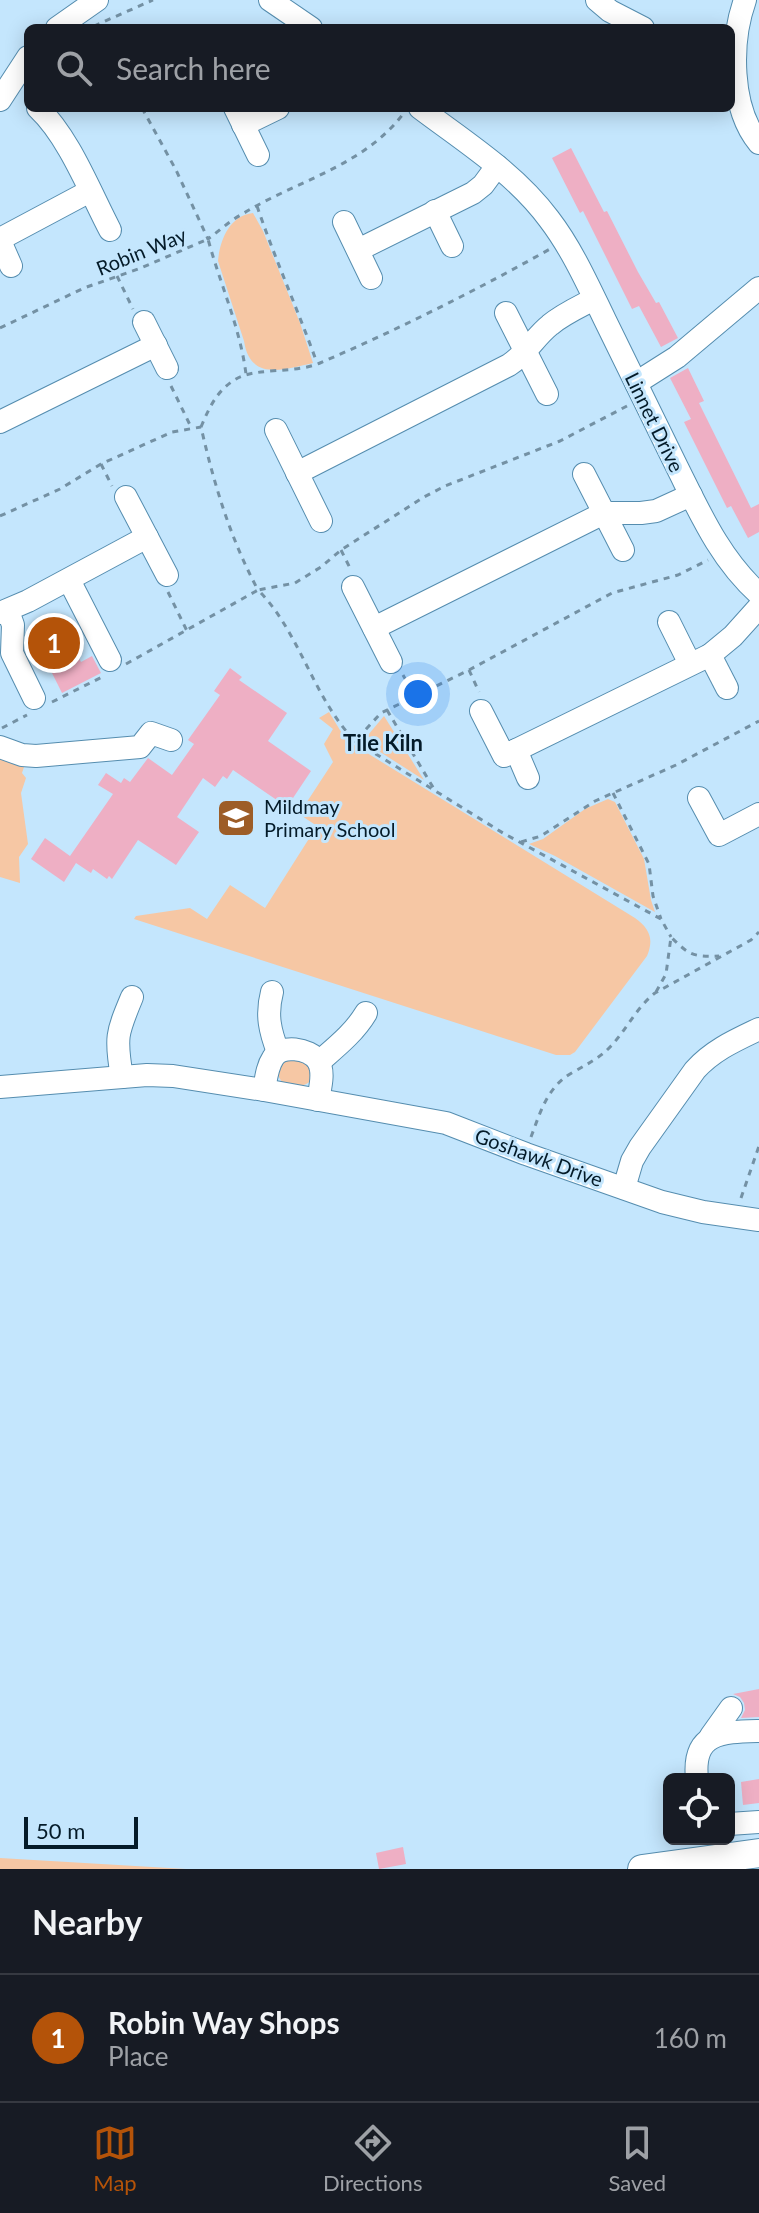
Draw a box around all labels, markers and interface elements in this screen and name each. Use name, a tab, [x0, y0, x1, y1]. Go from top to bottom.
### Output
search box	[24, 24, 735, 112]
icon: search	[52, 46, 96, 90]
text: Search here	[116, 50, 271, 86]
street label: Robin Way	[93, 222, 190, 280]
street label: Linnet Drive	[621, 368, 689, 476]
pin: 1	[28, 613, 80, 673]
your location	[398, 674, 438, 714]
district label: Tile Kiln	[343, 729, 423, 756]
place label: Mildmay Primary School	[264, 794, 395, 841]
school or university icon: Mildmay Primary School	[215, 797, 257, 839]
street label: Goshawk Drive	[472, 1123, 606, 1191]
map controls	[663, 1773, 735, 1845]
button: locate	[663, 1773, 735, 1845]
scale bar	[24, 1813, 138, 1849]
text: 50 m	[36, 1817, 85, 1844]
text: Nearby	[32, 1901, 143, 1942]
text: Robin Way Shops	[108, 2004, 340, 2040]
text: 1	[50, 2022, 66, 2054]
text: 160 m	[654, 2022, 727, 2054]
text: Place	[108, 2040, 169, 2072]
tab: Map	[93, 2121, 137, 2196]
tab: Directions	[323, 2121, 422, 2196]
tab: Saved	[608, 2121, 666, 2196]

